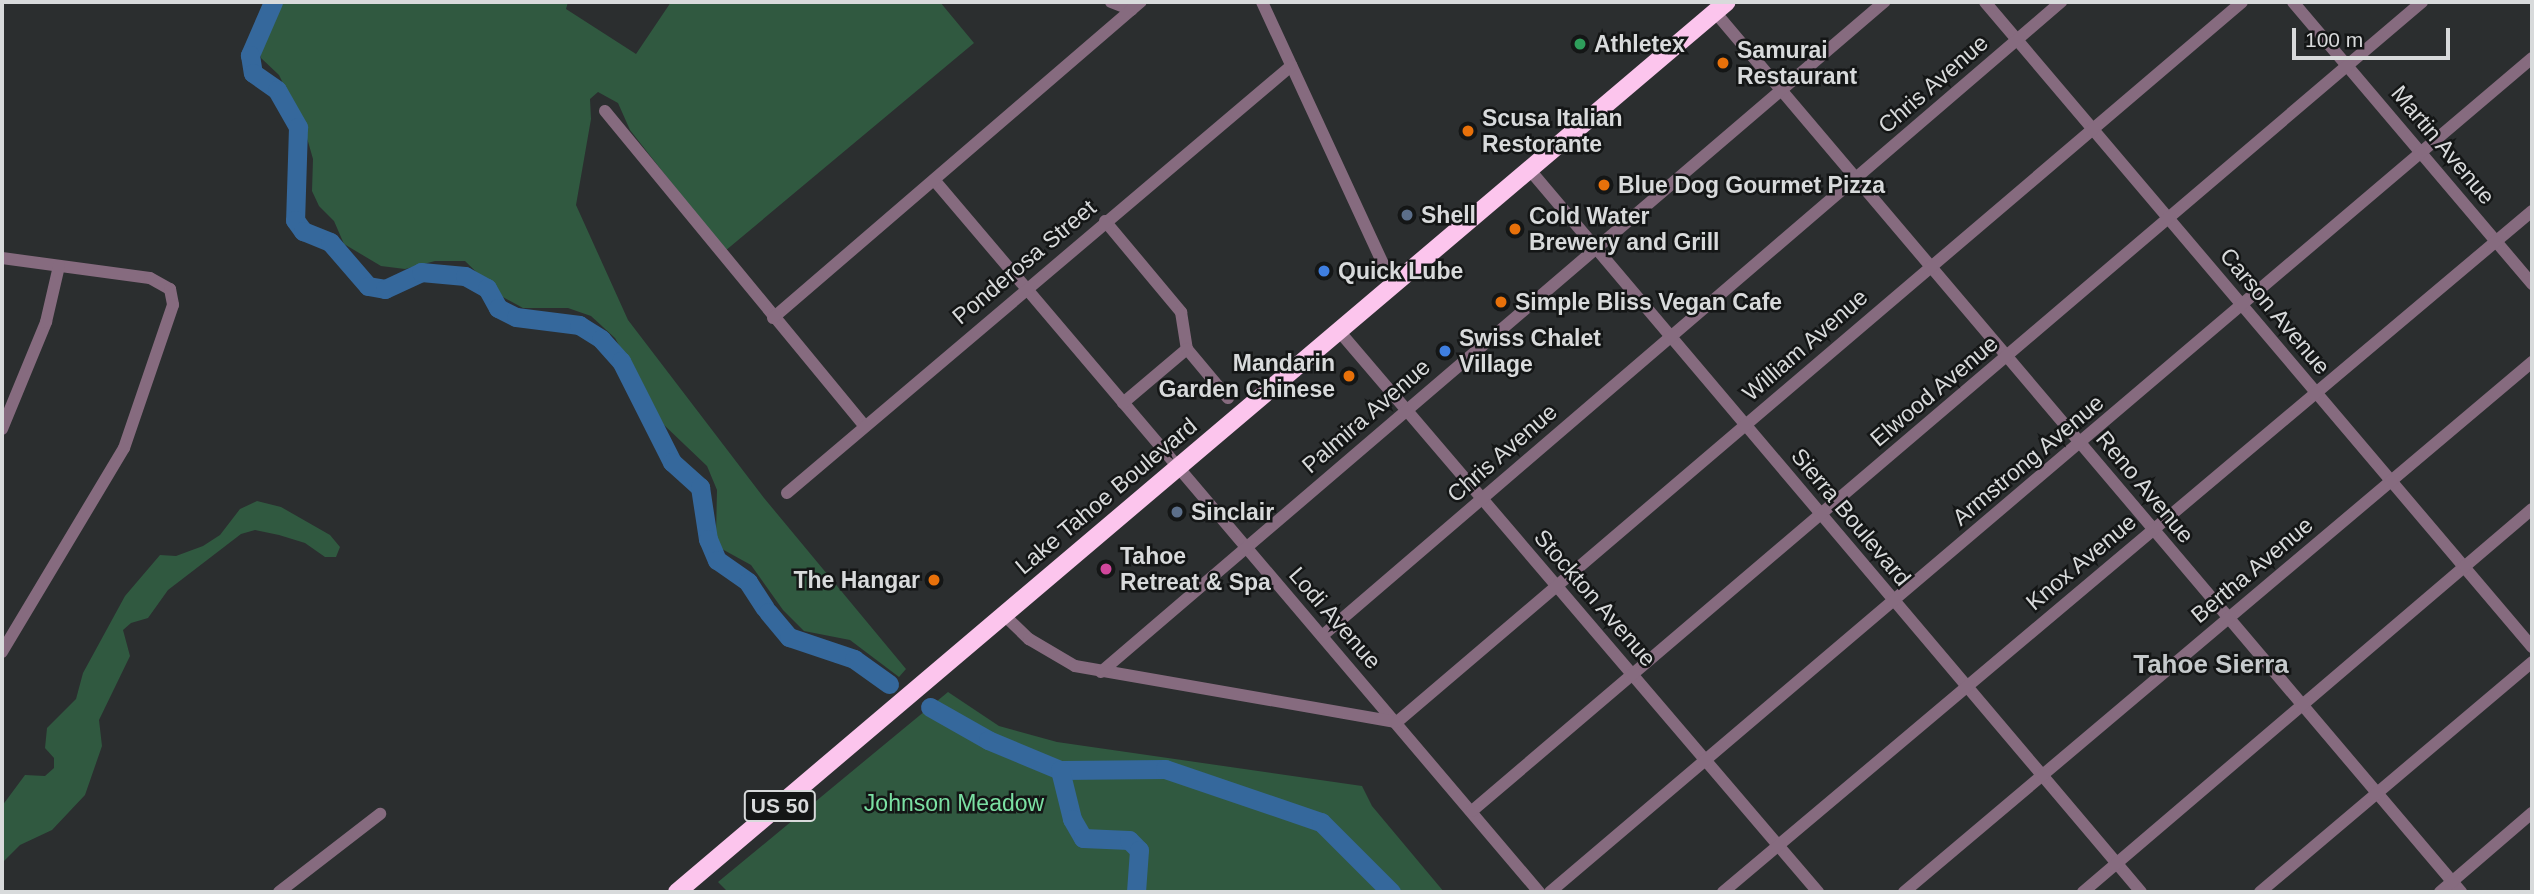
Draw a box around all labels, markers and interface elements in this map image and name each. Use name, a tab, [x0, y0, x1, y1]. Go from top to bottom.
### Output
scale bar	[2296, 14, 2454, 58]
street label: Chris Avenue	[1872, 28, 1994, 140]
text: 100 m	[2305, 28, 2363, 51]
place label: Athletex	[1594, 30, 1685, 58]
marker: Athletex	[1572, 36, 1588, 52]
place label: Samurai Restaurant	[1737, 36, 1857, 90]
marker: Samurai Restaurant	[1715, 55, 1731, 71]
street label: Martin Avenue	[2385, 79, 2501, 211]
place label: Scusa Italian Restorante	[1482, 104, 1623, 158]
marker: Scusa Italian Restorante	[1460, 123, 1476, 139]
place label: Blue Dog Gourmet Pizza	[1618, 171, 1885, 199]
marker: Blue Dog Gourmet Pizza	[1596, 177, 1612, 193]
street label: Ponderosa Street	[947, 194, 1101, 330]
place label: Shell	[1421, 201, 1476, 229]
place label: Cold Water Brewery and Grill	[1529, 202, 1719, 256]
marker: Shell	[1399, 207, 1415, 223]
marker: Cold Water Brewery and Grill	[1507, 221, 1523, 237]
street label: Carson Avenue	[2214, 242, 2336, 380]
place label: Quick Lube	[1338, 257, 1463, 285]
marker: Quick Lube	[1316, 263, 1332, 279]
street label: William Avenue	[1736, 283, 1874, 407]
place label: Simple Bliss Vegan Cafe	[1515, 288, 1782, 316]
marker: Simple Bliss Vegan Cafe	[1493, 294, 1509, 310]
place label: Swiss Chalet Village	[1459, 324, 1601, 378]
street label: Elwood Avenue	[1864, 329, 2004, 453]
marker: Swiss Chalet Village	[1437, 343, 1453, 359]
place label: Mandarin Garden Chinese	[1159, 349, 1335, 403]
street label: Palmira Avenue	[1296, 352, 1436, 480]
marker: Mandarin Garden Chinese	[1341, 368, 1357, 384]
street label: Armstrong Avenue	[1946, 388, 2110, 532]
street label: Chris Avenue	[1441, 397, 1563, 509]
street label: Lake Tahoe Boulevard	[1009, 412, 1203, 580]
street label: Reno Avenue	[2090, 425, 2200, 549]
street label: Sierra Boulevard	[1785, 443, 1917, 591]
place label: Sinclair	[1191, 498, 1274, 526]
marker: Sinclair	[1169, 504, 1185, 520]
street label: Knox Avenue	[2020, 508, 2142, 616]
street label: Bertha Avenue	[2185, 511, 2319, 629]
street label: Stockton Avenue	[1528, 523, 1662, 673]
place label: Tahoe Retreat & Spa	[1120, 542, 1271, 596]
marker: Tahoe Retreat & Spa	[1098, 561, 1114, 577]
street label: Lodi Avenue	[1283, 561, 1387, 675]
place label: The Hangar	[793, 566, 920, 594]
marker: The Hangar	[926, 572, 942, 588]
district label: Tahoe Sierra	[2133, 649, 2289, 681]
road number: US 50	[743, 788, 817, 824]
park label: Johnson Meadow	[864, 789, 1044, 817]

